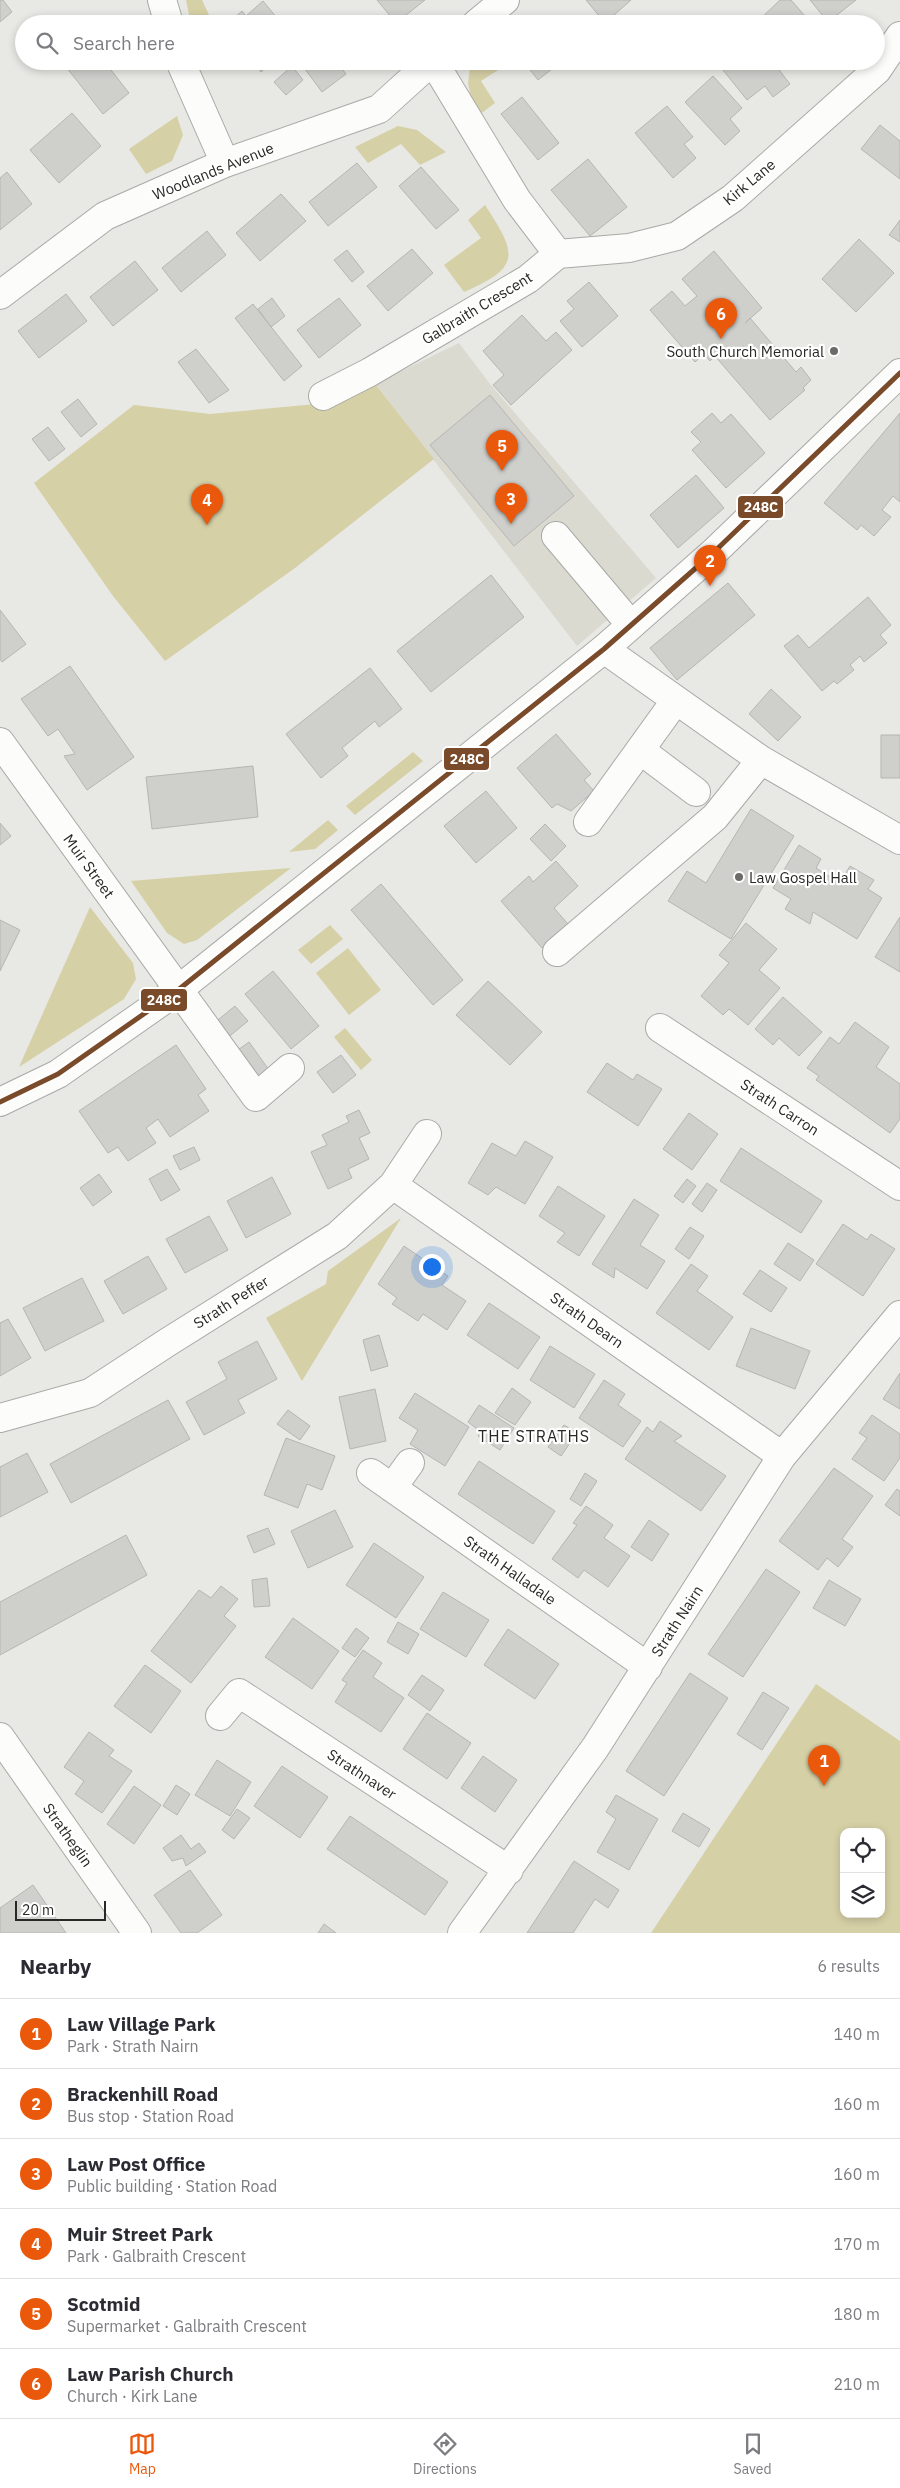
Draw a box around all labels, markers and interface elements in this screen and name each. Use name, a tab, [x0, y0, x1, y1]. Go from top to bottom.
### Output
search box	[15, 15, 885, 70]
icon: search	[33, 29, 61, 57]
text: Search here	[73, 31, 175, 55]
street label: Woodlands Avenue	[150, 138, 276, 204]
street label: Kirk Lane	[719, 155, 779, 209]
street label: Galbraith Crescent	[418, 268, 536, 348]
pin: 6	[705, 298, 737, 339]
place label: South Church Memorial	[666, 342, 824, 361]
marker: South Church Memorial	[828, 345, 840, 357]
pin: 5	[486, 430, 518, 471]
pin: 3	[495, 483, 527, 524]
pin: 4	[191, 484, 223, 525]
line badge: 248C	[737, 495, 784, 519]
text: 248C	[744, 498, 778, 516]
pin: 2	[694, 545, 726, 586]
line badge: 248C	[443, 747, 490, 771]
text: 248C	[450, 750, 484, 768]
street label: Muir Street	[59, 830, 119, 902]
place label: Law Gospel Hall	[749, 868, 857, 887]
marker: Law Gospel Hall	[733, 871, 745, 883]
line badge: 248C	[140, 988, 188, 1012]
text: 248C	[147, 991, 181, 1009]
street label: Strath Carron	[737, 1075, 823, 1139]
your location	[419, 1254, 445, 1280]
street label: Strath Peffer	[190, 1271, 273, 1333]
street label: Strath Dearn	[547, 1288, 627, 1352]
district label: THE STRATHS	[478, 1426, 590, 1446]
street label: Strath Halladale	[460, 1531, 560, 1609]
street label: Strath Nairn	[647, 1582, 707, 1660]
street label: Strathnaver	[324, 1745, 401, 1804]
pin: 1	[808, 1745, 840, 1786]
street label: Stratheglin	[39, 1799, 97, 1871]
map controls	[840, 1828, 885, 1918]
button: locate	[840, 1828, 885, 1873]
button: layers	[840, 1873, 885, 1918]
scale bar	[15, 1898, 106, 1921]
text: 20 m	[22, 1901, 54, 1919]
text: Nearby	[20, 1952, 91, 1980]
text: 6 results	[817, 1956, 880, 1976]
text: Law Village Park	[67, 2012, 215, 2036]
text: 1	[31, 2024, 41, 2044]
text: 140 m	[833, 2024, 880, 2044]
text: Park · Strath Nairn	[67, 2036, 199, 2056]
text: Brackenhill Road	[67, 2082, 218, 2106]
text: 2	[31, 2094, 41, 2114]
text: 160 m	[833, 2094, 880, 2114]
text: Bus stop · Station Road	[67, 2106, 234, 2126]
text: Law Post Office	[67, 2152, 206, 2176]
text: 3	[31, 2164, 41, 2184]
text: 160 m	[833, 2164, 880, 2184]
text: Public building · Station Road	[67, 2176, 277, 2196]
text: Muir Street Park	[67, 2222, 213, 2246]
text: 4	[31, 2234, 41, 2254]
text: 170 m	[833, 2234, 880, 2254]
text: Park · Galbraith Crescent	[67, 2246, 246, 2266]
text: Scotmid	[67, 2292, 140, 2316]
text: 5	[31, 2304, 41, 2324]
text: 180 m	[833, 2304, 880, 2324]
text: Supermarket · Galbraith Crescent	[67, 2316, 307, 2336]
text: Law Parish Church	[67, 2362, 234, 2386]
text: 6	[31, 2374, 41, 2394]
text: 210 m	[833, 2374, 880, 2394]
text: Church · Kirk Lane	[67, 2386, 197, 2406]
tab: Map	[128, 2430, 156, 2478]
tab: Directions	[413, 2430, 477, 2478]
tab: Saved	[734, 2430, 772, 2478]

